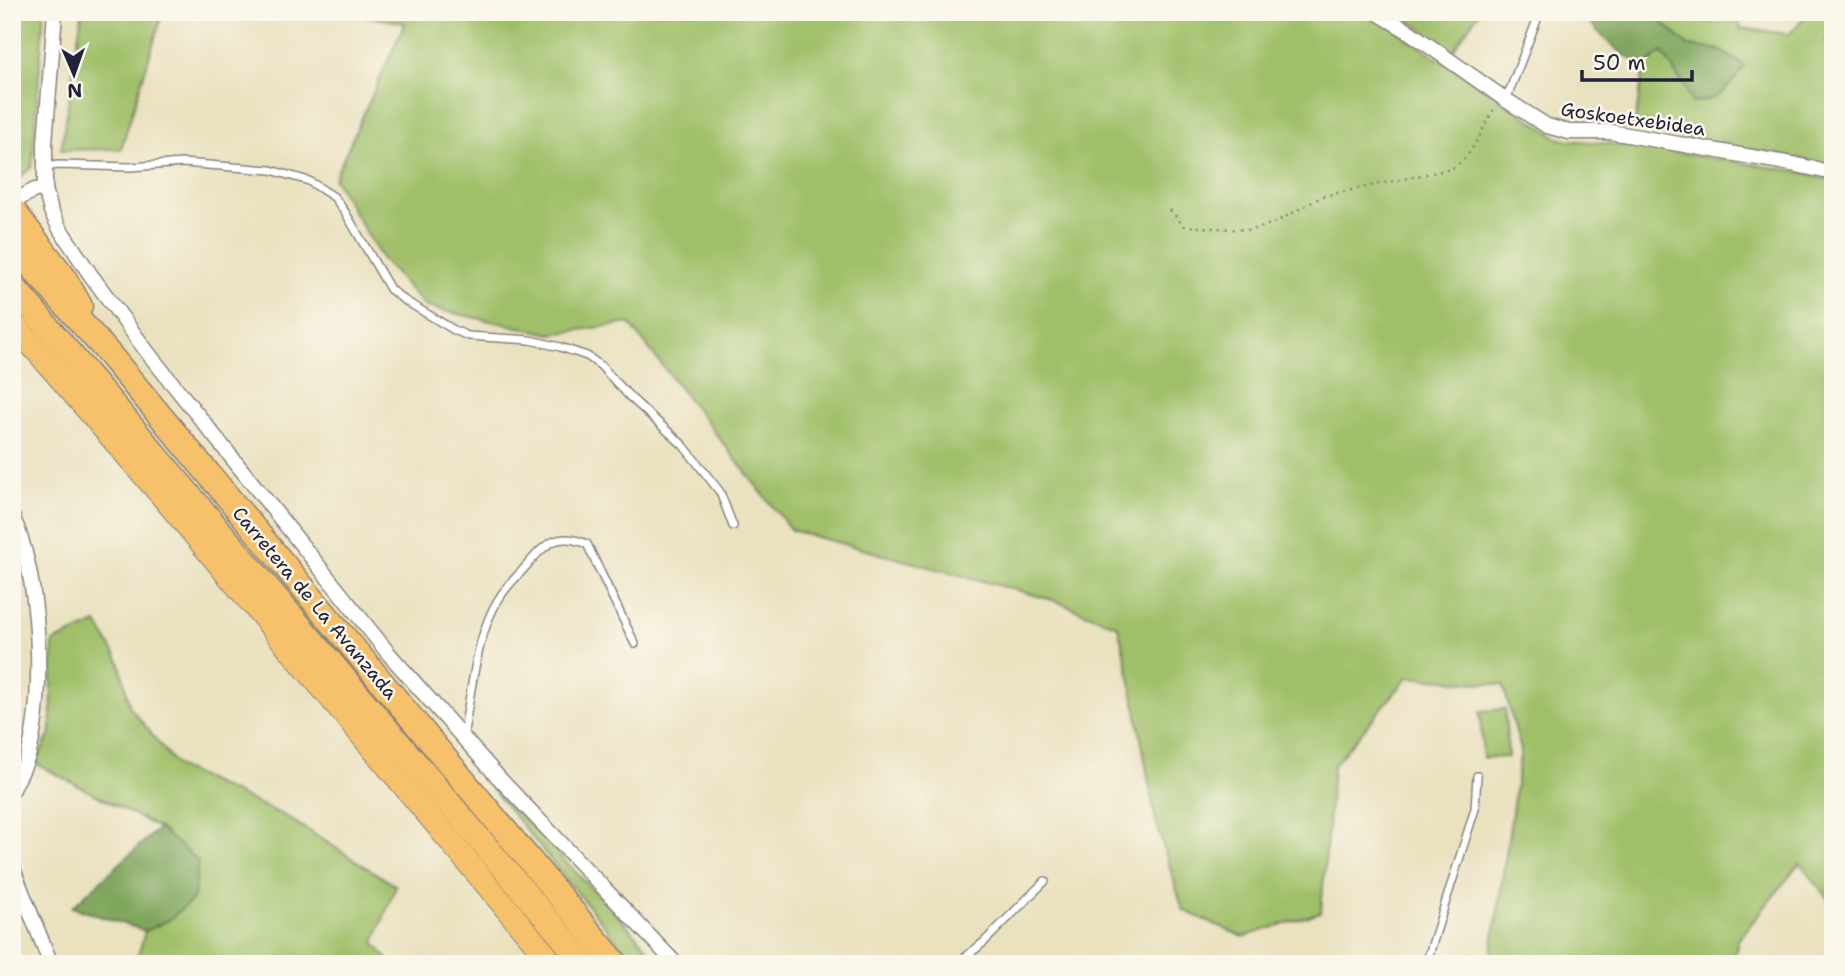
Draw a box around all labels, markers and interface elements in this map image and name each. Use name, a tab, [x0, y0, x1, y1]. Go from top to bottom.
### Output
north arrow	[38, 38, 108, 108]
scale bar	[1582, 38, 1693, 82]
text: 50 m	[1593, 49, 1646, 77]
text: N	[67, 78, 83, 103]
street label: Goskoetxebidea	[1559, 96, 1707, 142]
street label: Carretera de La Avanzada	[227, 501, 403, 705]

